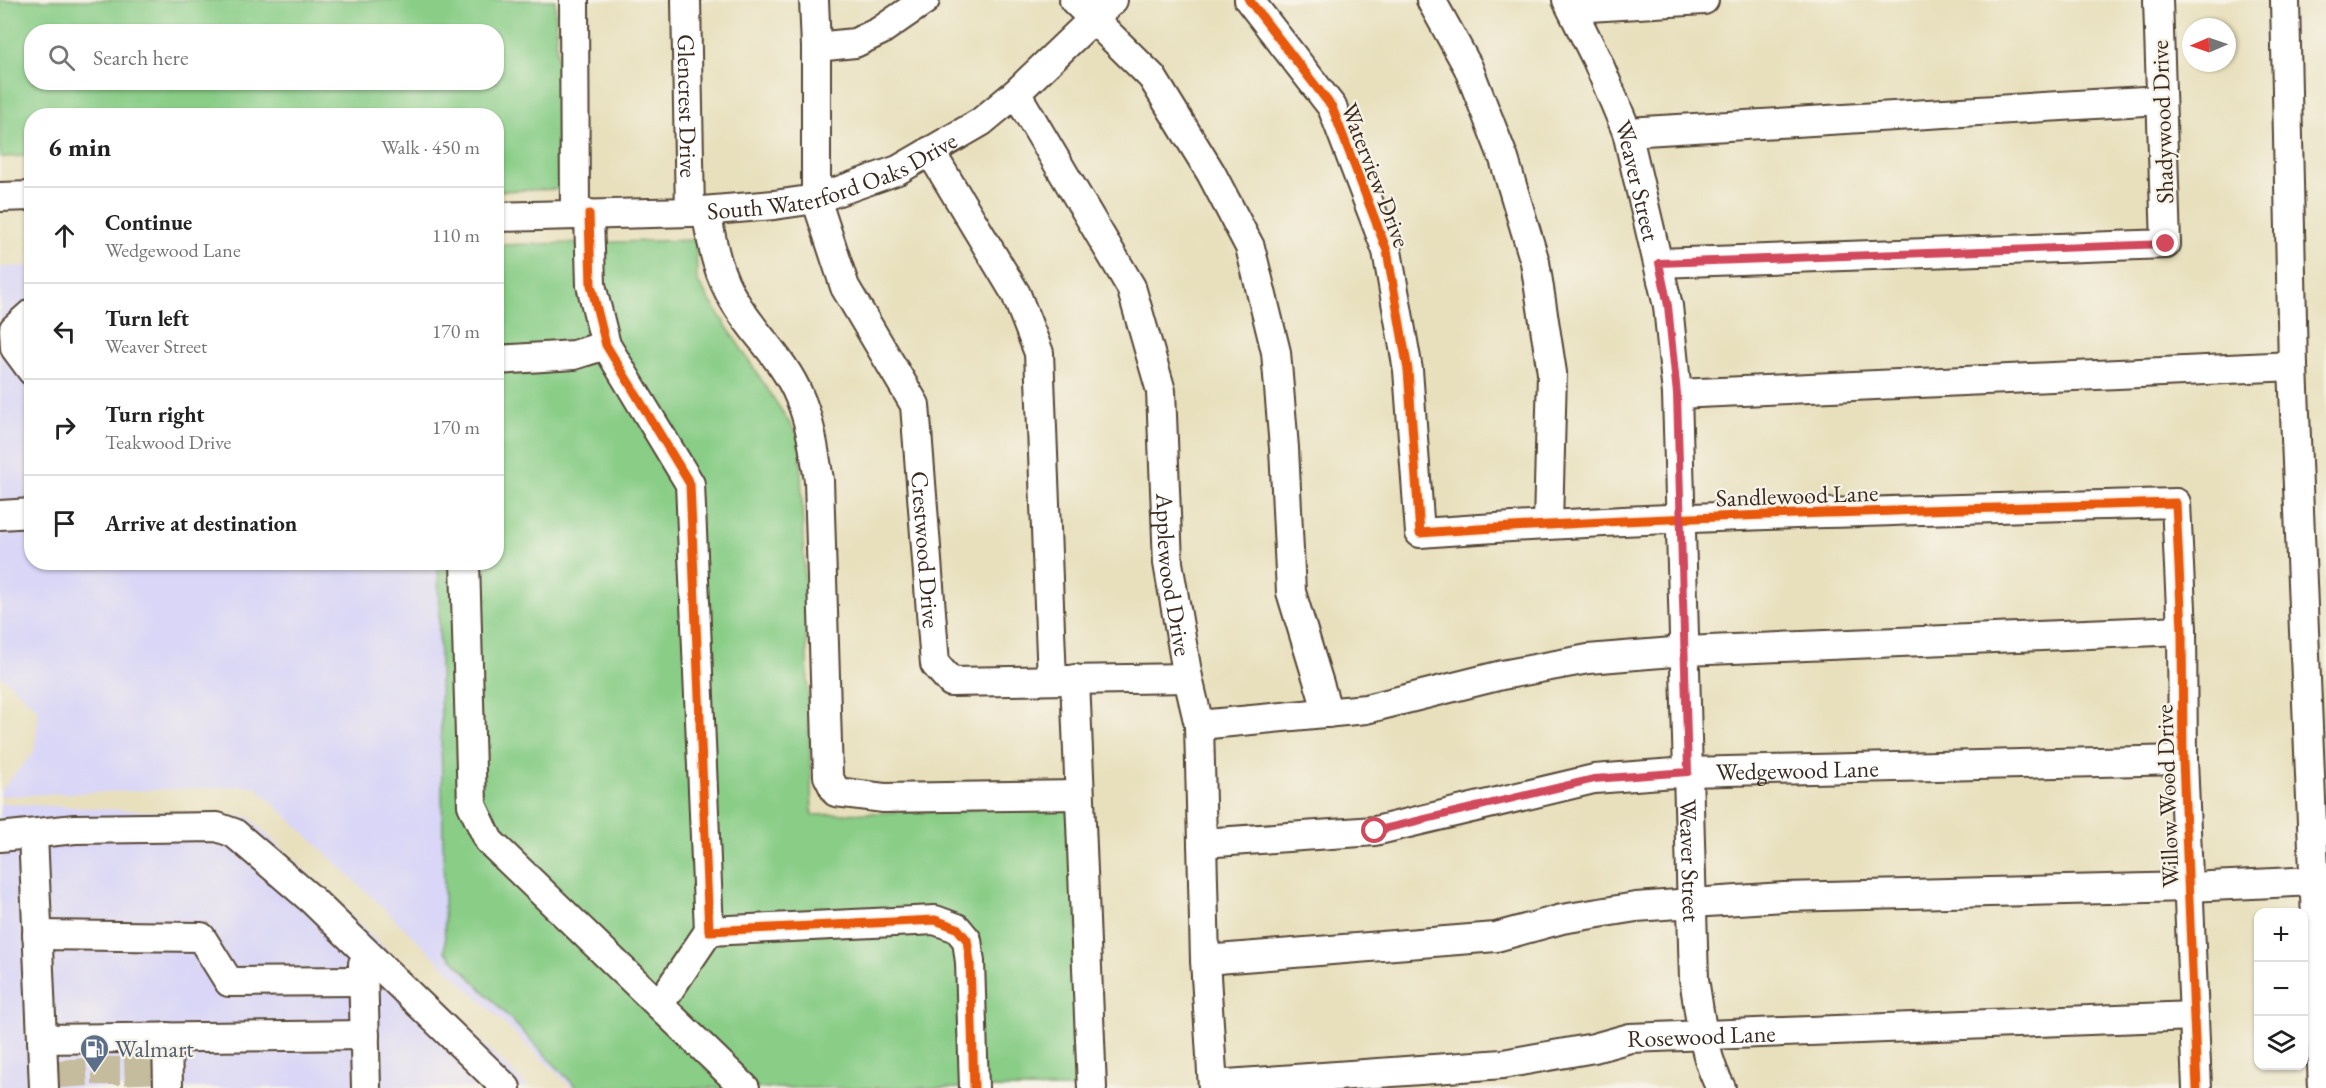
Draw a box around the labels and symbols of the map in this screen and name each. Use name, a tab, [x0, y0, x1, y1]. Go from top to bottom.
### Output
north arrow	[2182, 18, 2236, 72]
street label: Glencrest Drive	[671, 34, 705, 178]
street label: Shadywood Drive	[2144, 40, 2180, 204]
street label: Waterview Drive	[1334, 98, 1418, 252]
street label: Weaver Street	[1608, 115, 1668, 244]
street label: South Waterford Oaks Drive	[706, 124, 962, 226]
route end	[2152, 230, 2178, 256]
street label: Crestwood Drive	[905, 470, 948, 629]
street label: Sandlewood Lane	[1715, 477, 1879, 513]
street label: Applewood Drive	[1150, 491, 1199, 658]
street label: Willow Wood Drive	[2148, 704, 2186, 888]
street label: Wedgewood Lane	[1715, 752, 1879, 787]
street label: Weaver Street	[1673, 799, 1708, 923]
route start	[1361, 817, 1387, 843]
street label: Rosewood Lane	[1627, 1017, 1776, 1054]
fuel station icon: Walmart	[78, 1032, 110, 1074]
place label: Walmart	[115, 1033, 194, 1064]

